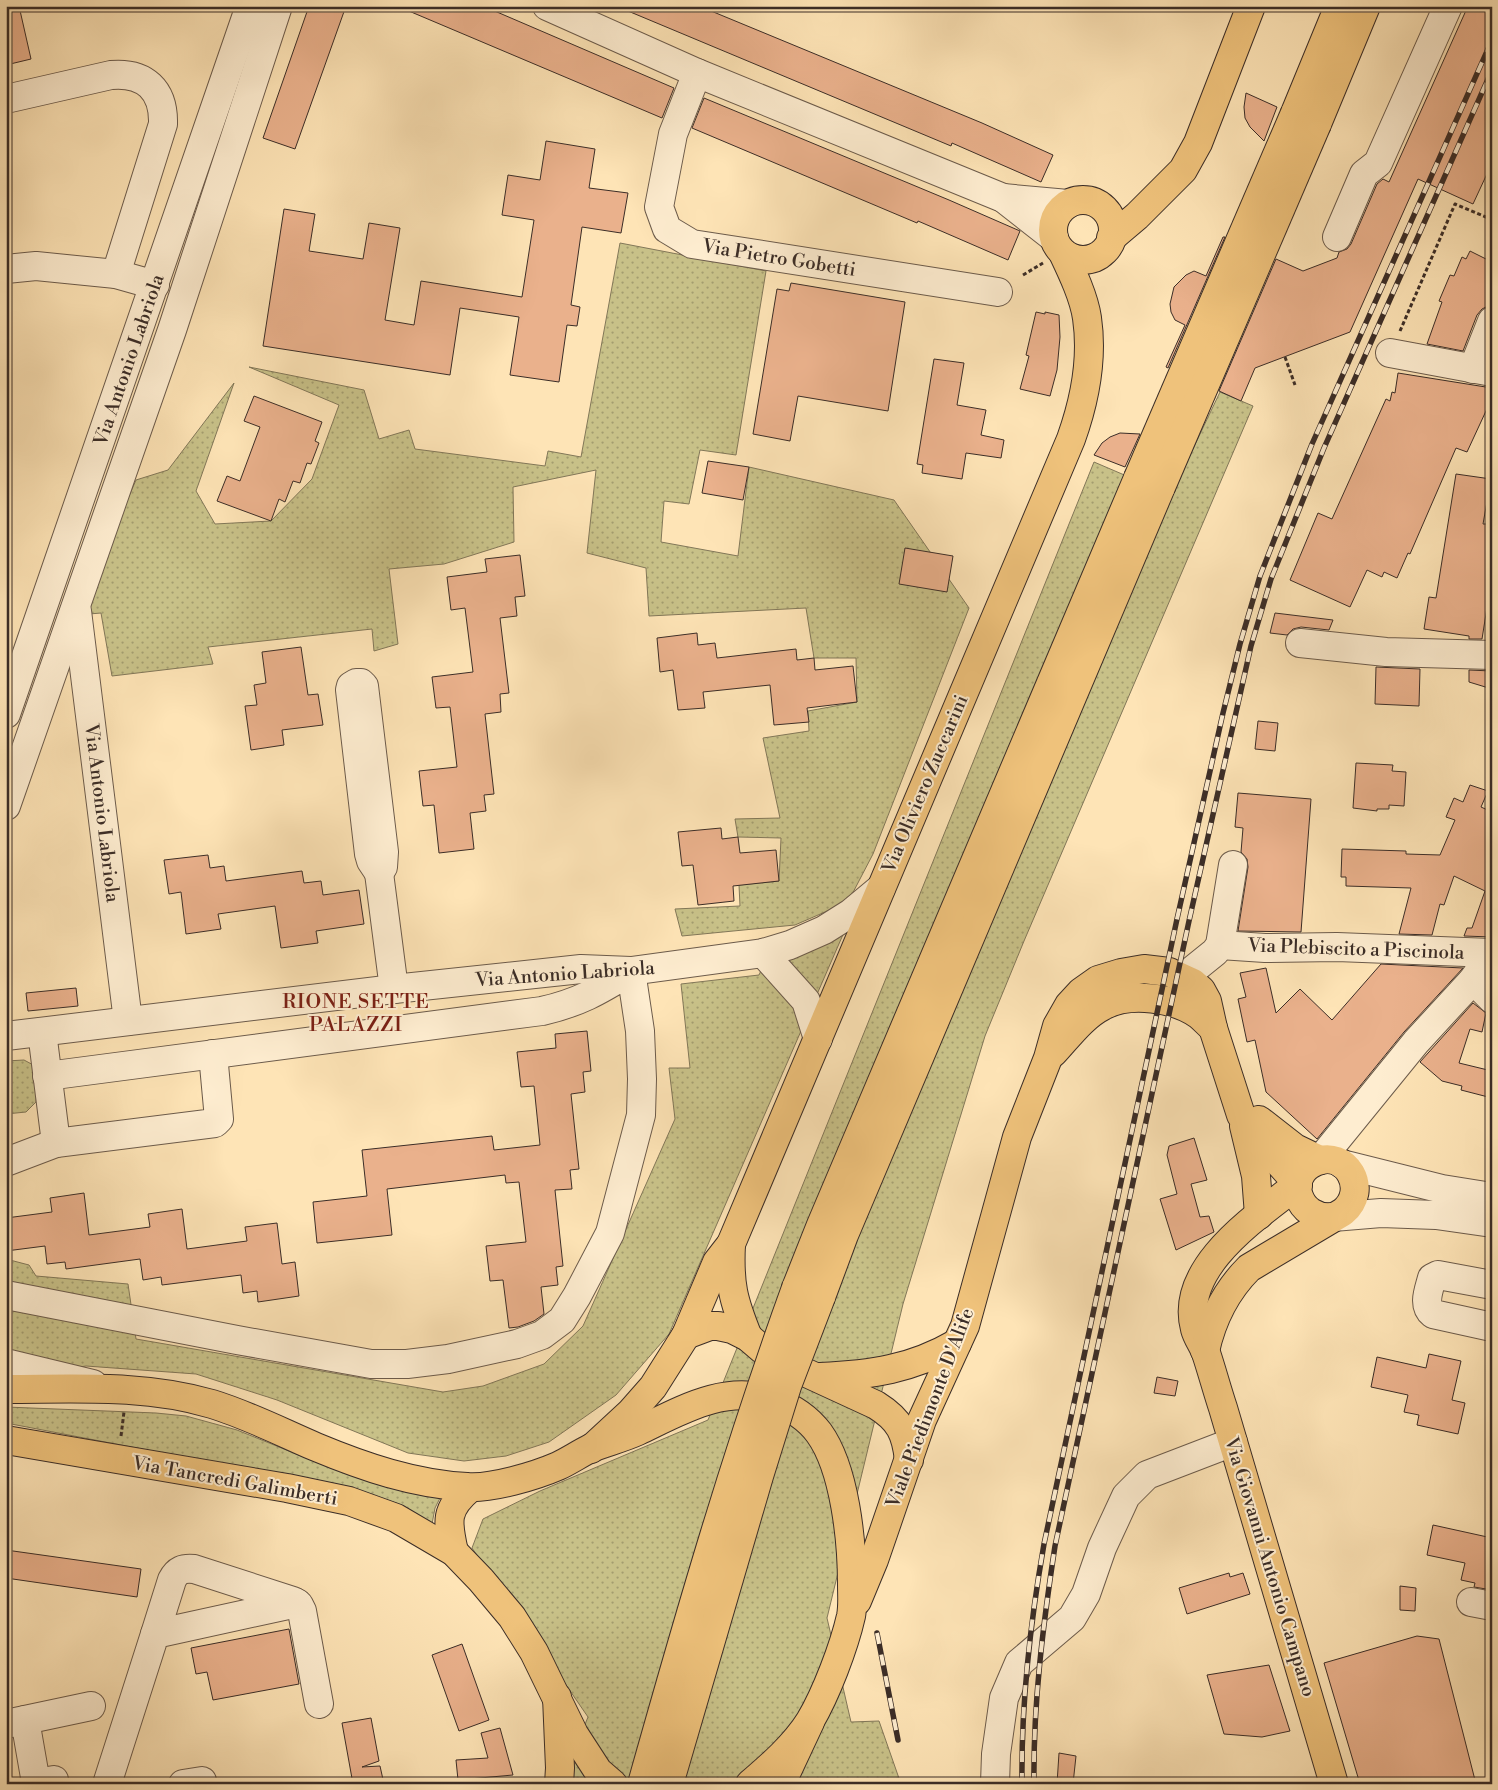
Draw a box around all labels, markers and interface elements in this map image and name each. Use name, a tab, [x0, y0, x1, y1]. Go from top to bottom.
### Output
street label: Via Pietro Gobetti	[699, 234, 858, 282]
street label: Via Antonio Labriola	[88, 271, 170, 450]
street label: Via Oliviero Zuccarini	[876, 691, 973, 878]
street label: Via Antonio Labriola	[79, 721, 125, 904]
street label: Via Plebiscito a Piscinola	[1246, 933, 1465, 965]
street label: Via Antonio Labriola	[473, 956, 656, 992]
district label: RIONE SETTE PALAZZI	[282, 990, 430, 1038]
street label: Viale Piedimonte D'Alife	[880, 1305, 979, 1512]
street label: Via Giovanni Antonio Campano	[1219, 1433, 1321, 1700]
street label: Via Tancredi Galimberti	[129, 1451, 340, 1511]

